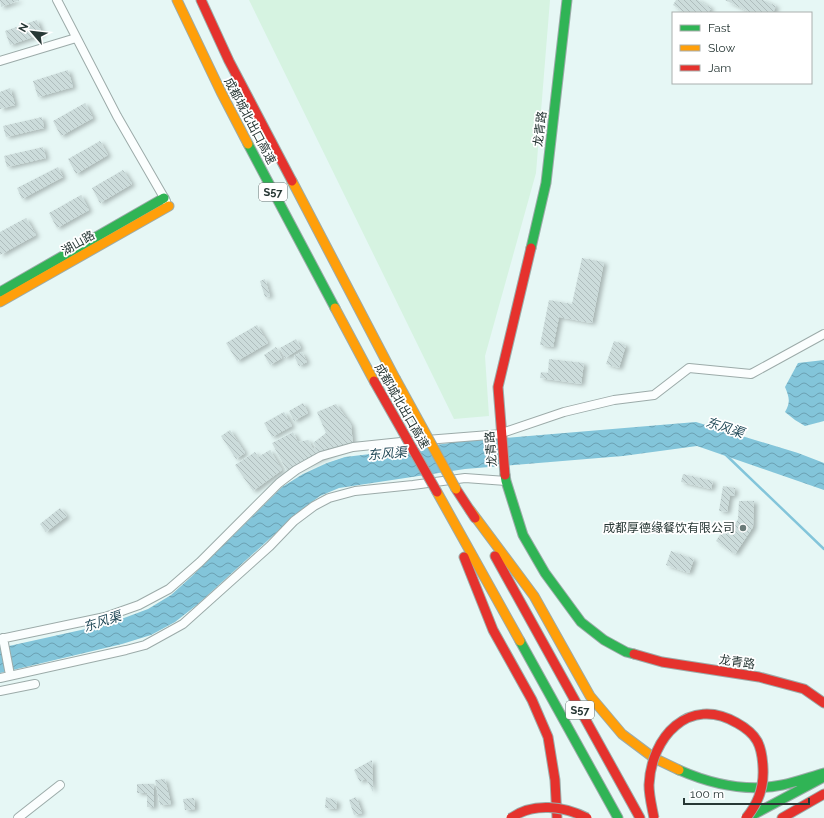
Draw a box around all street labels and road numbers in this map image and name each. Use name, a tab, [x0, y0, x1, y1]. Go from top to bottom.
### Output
street label: 成都城北出口高速	[221, 75, 279, 167]
street label: 龙青路	[531, 110, 549, 148]
road number: S57	[259, 183, 287, 201]
street label: 湖山路	[59, 228, 97, 258]
street label: 成都城北出口高速	[372, 361, 432, 451]
street label: 龙青路	[482, 430, 500, 468]
street label: 龙青路	[718, 653, 756, 671]
road number: S57	[566, 701, 594, 719]

